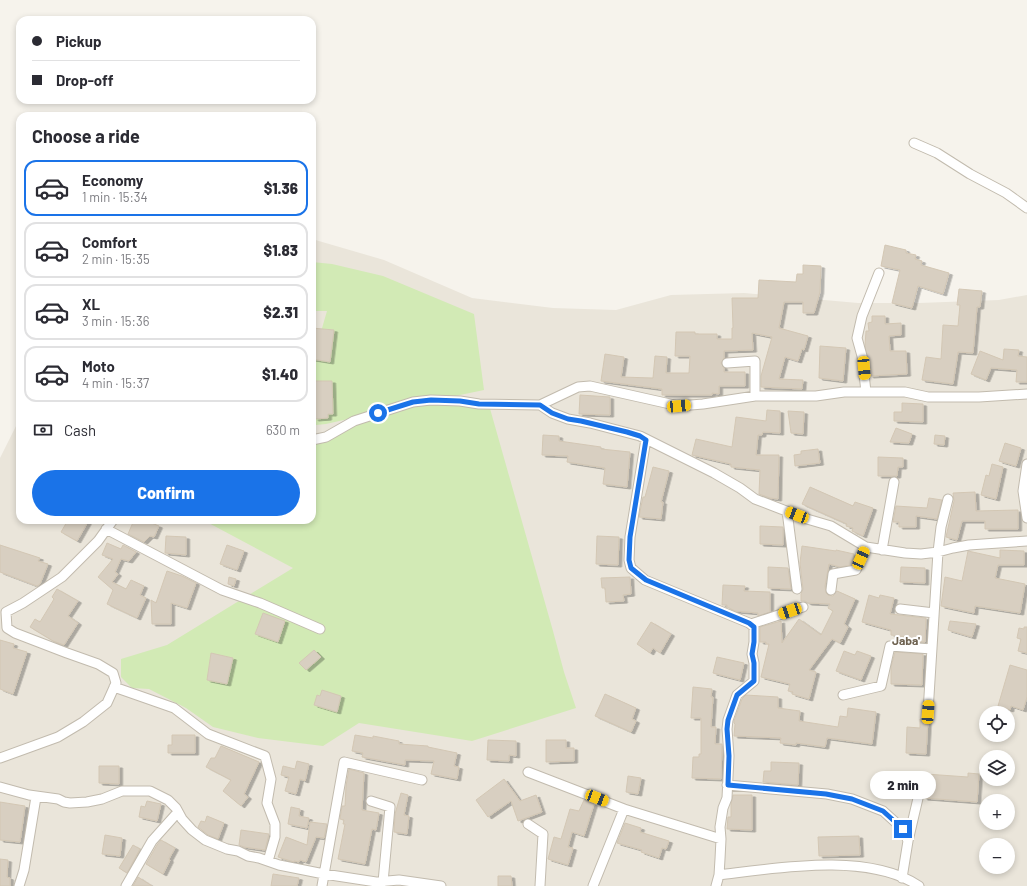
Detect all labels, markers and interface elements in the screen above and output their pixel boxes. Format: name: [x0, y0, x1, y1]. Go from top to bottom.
text: Pickup: [56, 32, 102, 50]
text: Drop-off: [56, 71, 114, 89]
text: Choose a ride: [32, 125, 140, 147]
icon: car: [34, 170, 70, 206]
text: Economy: [82, 171, 143, 189]
text: $1.36: [264, 179, 298, 197]
text: 1 min · 15:34: [82, 189, 148, 205]
icon: car: [34, 232, 70, 268]
text: Comfort: [82, 233, 137, 251]
text: $1.83: [264, 241, 298, 259]
text: 2 min · 15:35: [82, 251, 150, 267]
icon: car: [34, 294, 70, 330]
text: XL: [82, 295, 100, 313]
text: $2.31: [263, 303, 298, 321]
text: 3 min · 15:36: [82, 313, 149, 329]
icon: car: [34, 356, 70, 392]
car: [857, 356, 871, 380]
text: Moto: [82, 357, 115, 375]
text: $1.40: [262, 365, 298, 383]
text: 4 min · 15:37: [82, 375, 149, 391]
car: [667, 399, 691, 413]
route start: [369, 404, 387, 422]
icon: cash: [32, 419, 54, 441]
text: Cash: [64, 421, 96, 439]
text: 630 m: [266, 422, 300, 438]
button: Confirm: [32, 470, 300, 516]
car: [784, 505, 810, 525]
car: [851, 545, 871, 571]
car: [777, 601, 803, 621]
district label: Jaba': [892, 633, 920, 647]
car: [921, 700, 935, 724]
map controls: [979, 706, 1015, 874]
button: locate: [979, 706, 1015, 742]
button: layers: [979, 750, 1015, 786]
callout: 2 min: [870, 771, 936, 799]
text: 2 min: [887, 777, 919, 793]
car: [584, 788, 610, 808]
button: +: [979, 794, 1015, 830]
route end: [894, 820, 912, 838]
button: −: [979, 838, 1015, 874]

